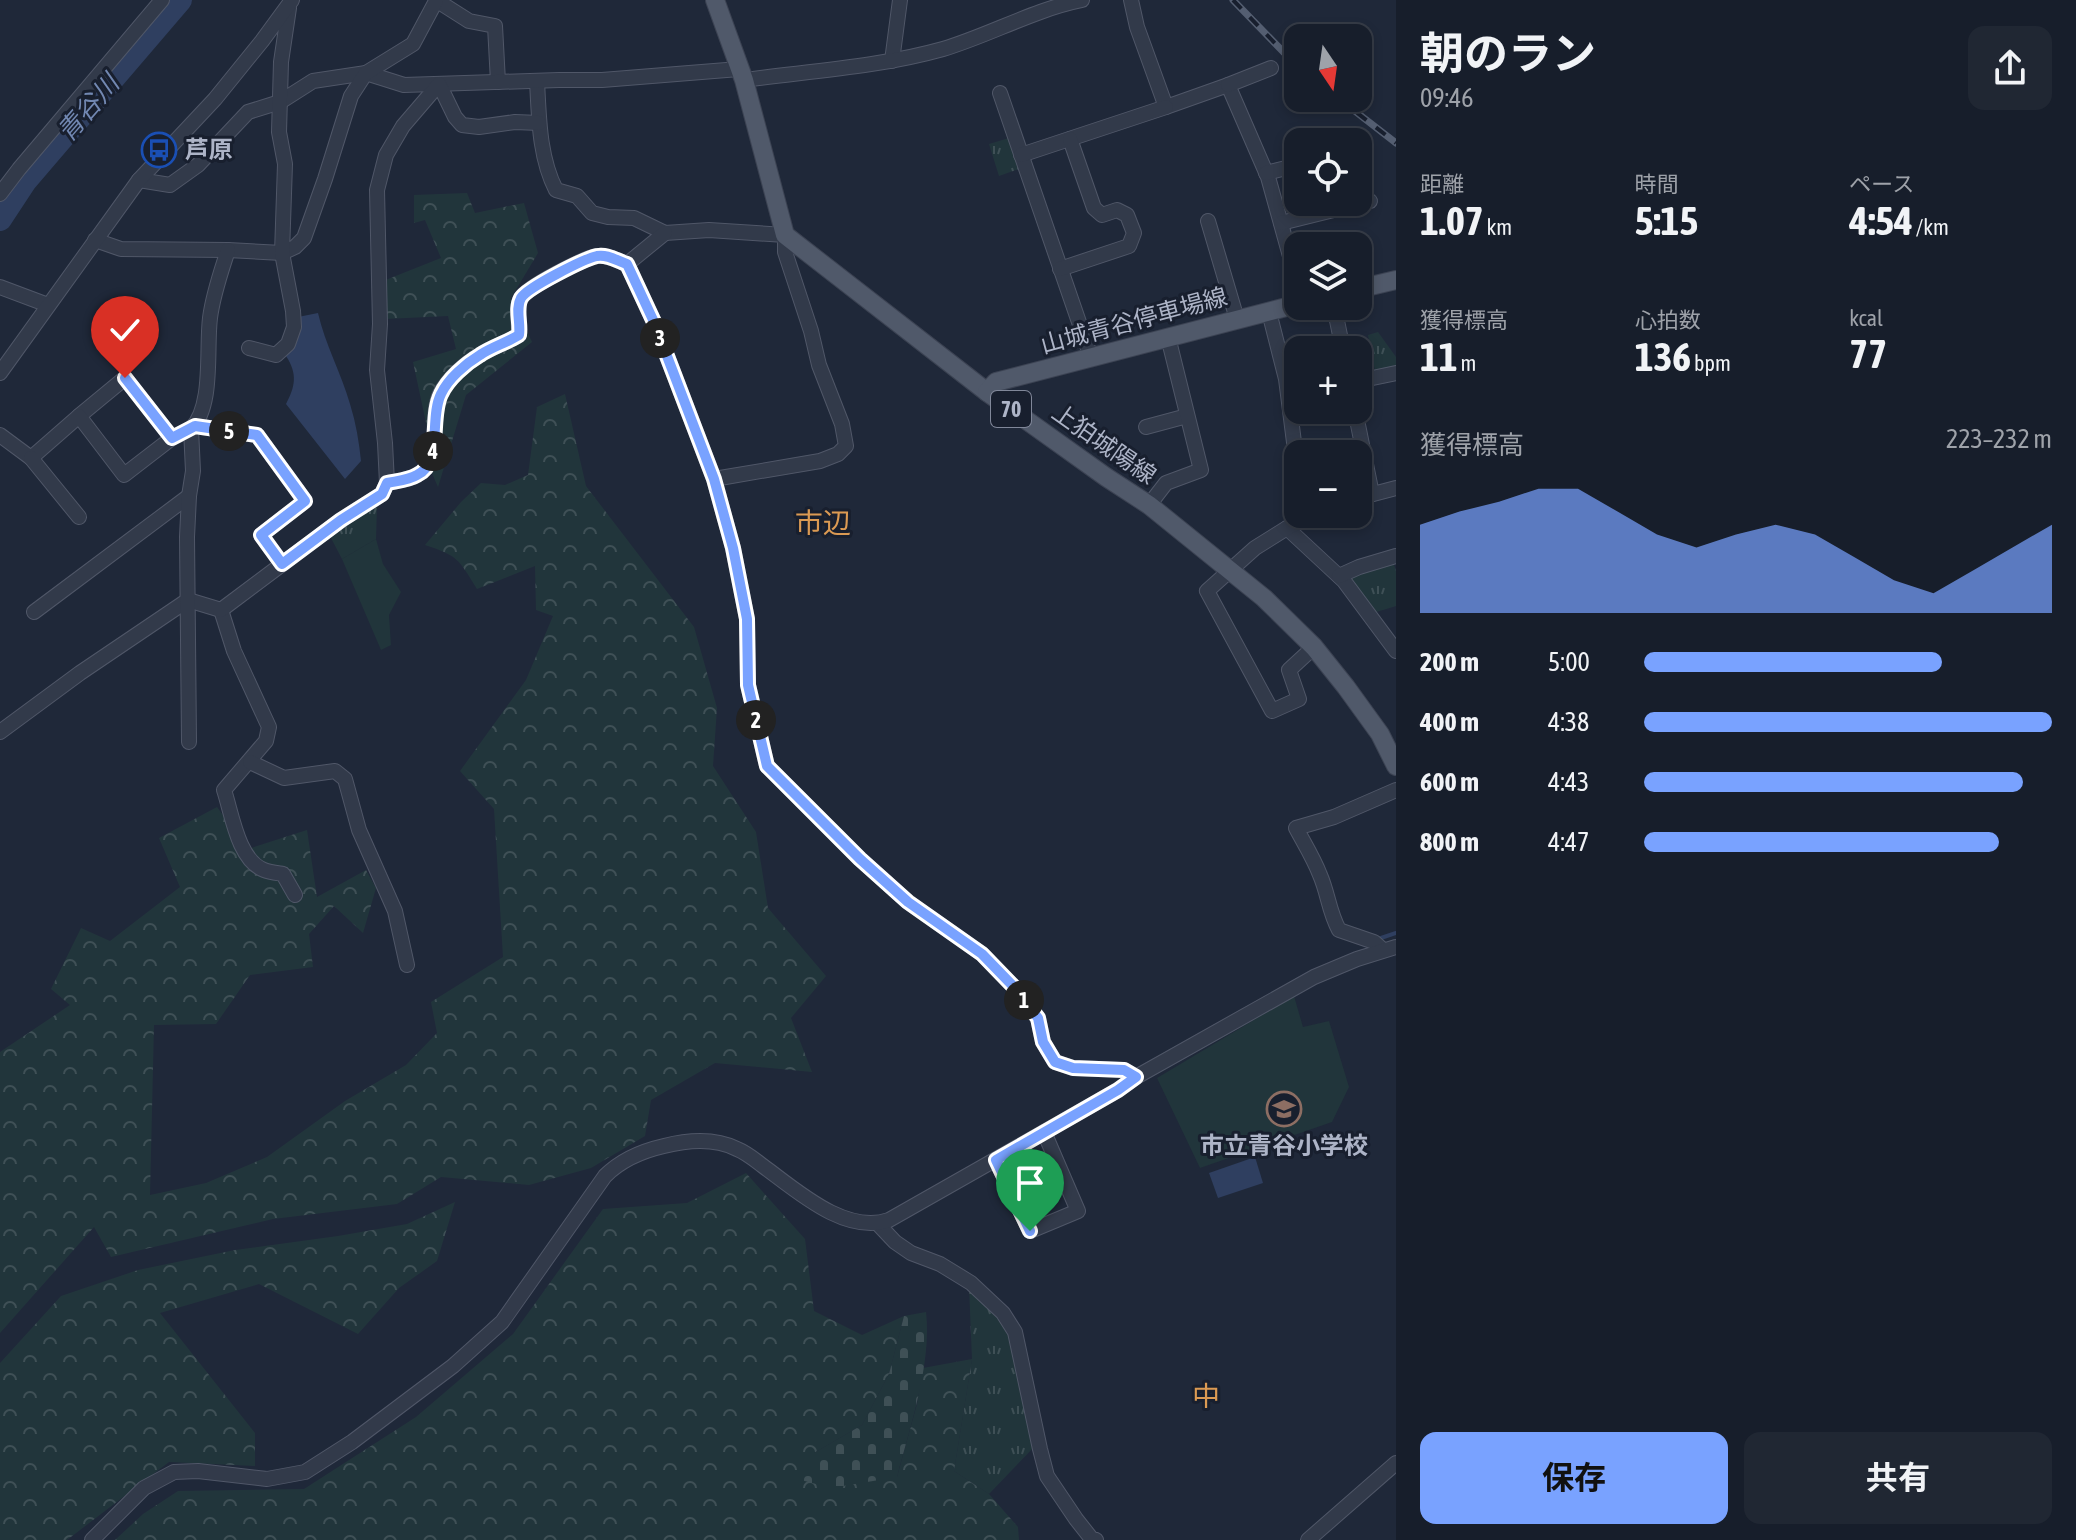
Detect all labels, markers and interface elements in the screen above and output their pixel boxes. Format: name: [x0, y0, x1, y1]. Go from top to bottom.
north arrow: [1284, 24, 1372, 112]
map controls: [1284, 24, 1372, 528]
button: share: [1968, 26, 2052, 110]
text: 朝のラン: [1420, 28, 1596, 78]
water label: 青谷川: [51, 66, 127, 147]
text: 09:46: [1420, 83, 1474, 113]
button: locate: [1284, 128, 1372, 216]
bus stop icon: 芦原: [140, 131, 178, 169]
place label: 芦原: [185, 136, 233, 163]
text: 距離: [1420, 171, 1464, 197]
text: 時間: [1635, 171, 1679, 197]
text: ペース: [1849, 171, 1914, 197]
text: 1.07: [1420, 198, 1484, 243]
text: 5:15: [1635, 198, 1698, 243]
text: 4:54: [1849, 198, 1913, 243]
text: km: [1484, 214, 1512, 240]
text: /km: [1913, 214, 1949, 240]
button: layers: [1284, 232, 1372, 320]
street label: 山城青谷停車場線: [1038, 283, 1230, 358]
pin: [91, 296, 159, 378]
text: kcal: [1849, 305, 1883, 331]
text: 獲得標高: [1420, 307, 1508, 333]
text: 心拍数: [1635, 307, 1701, 333]
icon: check: [103, 308, 147, 352]
pin: 3: [640, 318, 680, 358]
text: 3: [655, 325, 665, 351]
text: 77: [1849, 331, 1887, 376]
text: 11: [1420, 334, 1458, 379]
text: 136: [1635, 334, 1691, 379]
button: +: [1284, 336, 1372, 424]
text: m: [1458, 350, 1476, 376]
text: bpm: [1691, 350, 1731, 376]
road number: 70: [991, 391, 1031, 427]
street label: 上狛城陽線: [1047, 398, 1161, 489]
pin: 5: [209, 411, 249, 451]
text: 5: [224, 418, 234, 444]
text: 223–232 m: [1946, 424, 2052, 454]
text: 獲得標高: [1420, 430, 1524, 460]
pin: 4: [413, 431, 453, 471]
text: 4: [428, 438, 438, 464]
button: −: [1284, 440, 1372, 528]
district label: 市辺: [795, 507, 851, 539]
text: 200 m: [1420, 647, 1479, 677]
text: 5:00: [1548, 647, 1590, 677]
pin: 2: [736, 700, 776, 740]
text: 2: [751, 707, 761, 733]
text: 400 m: [1420, 707, 1479, 737]
text: 4:38: [1548, 707, 1589, 737]
text: 600 m: [1420, 767, 1479, 797]
text: 4:43: [1548, 767, 1589, 797]
text: 800 m: [1420, 827, 1479, 857]
text: 4:47: [1548, 827, 1589, 857]
pin: 1: [1004, 980, 1044, 1020]
text: 1: [1019, 987, 1029, 1013]
school or university icon: 市立青谷小学校: [1265, 1090, 1303, 1128]
place label: 市立青谷小学校: [1200, 1132, 1368, 1159]
pin: [996, 1149, 1064, 1231]
icon: arrive: [1008, 1161, 1052, 1205]
district label: 中: [1192, 1380, 1220, 1412]
button: 保存: [1420, 1432, 1728, 1524]
button: 共有: [1744, 1432, 2052, 1524]

